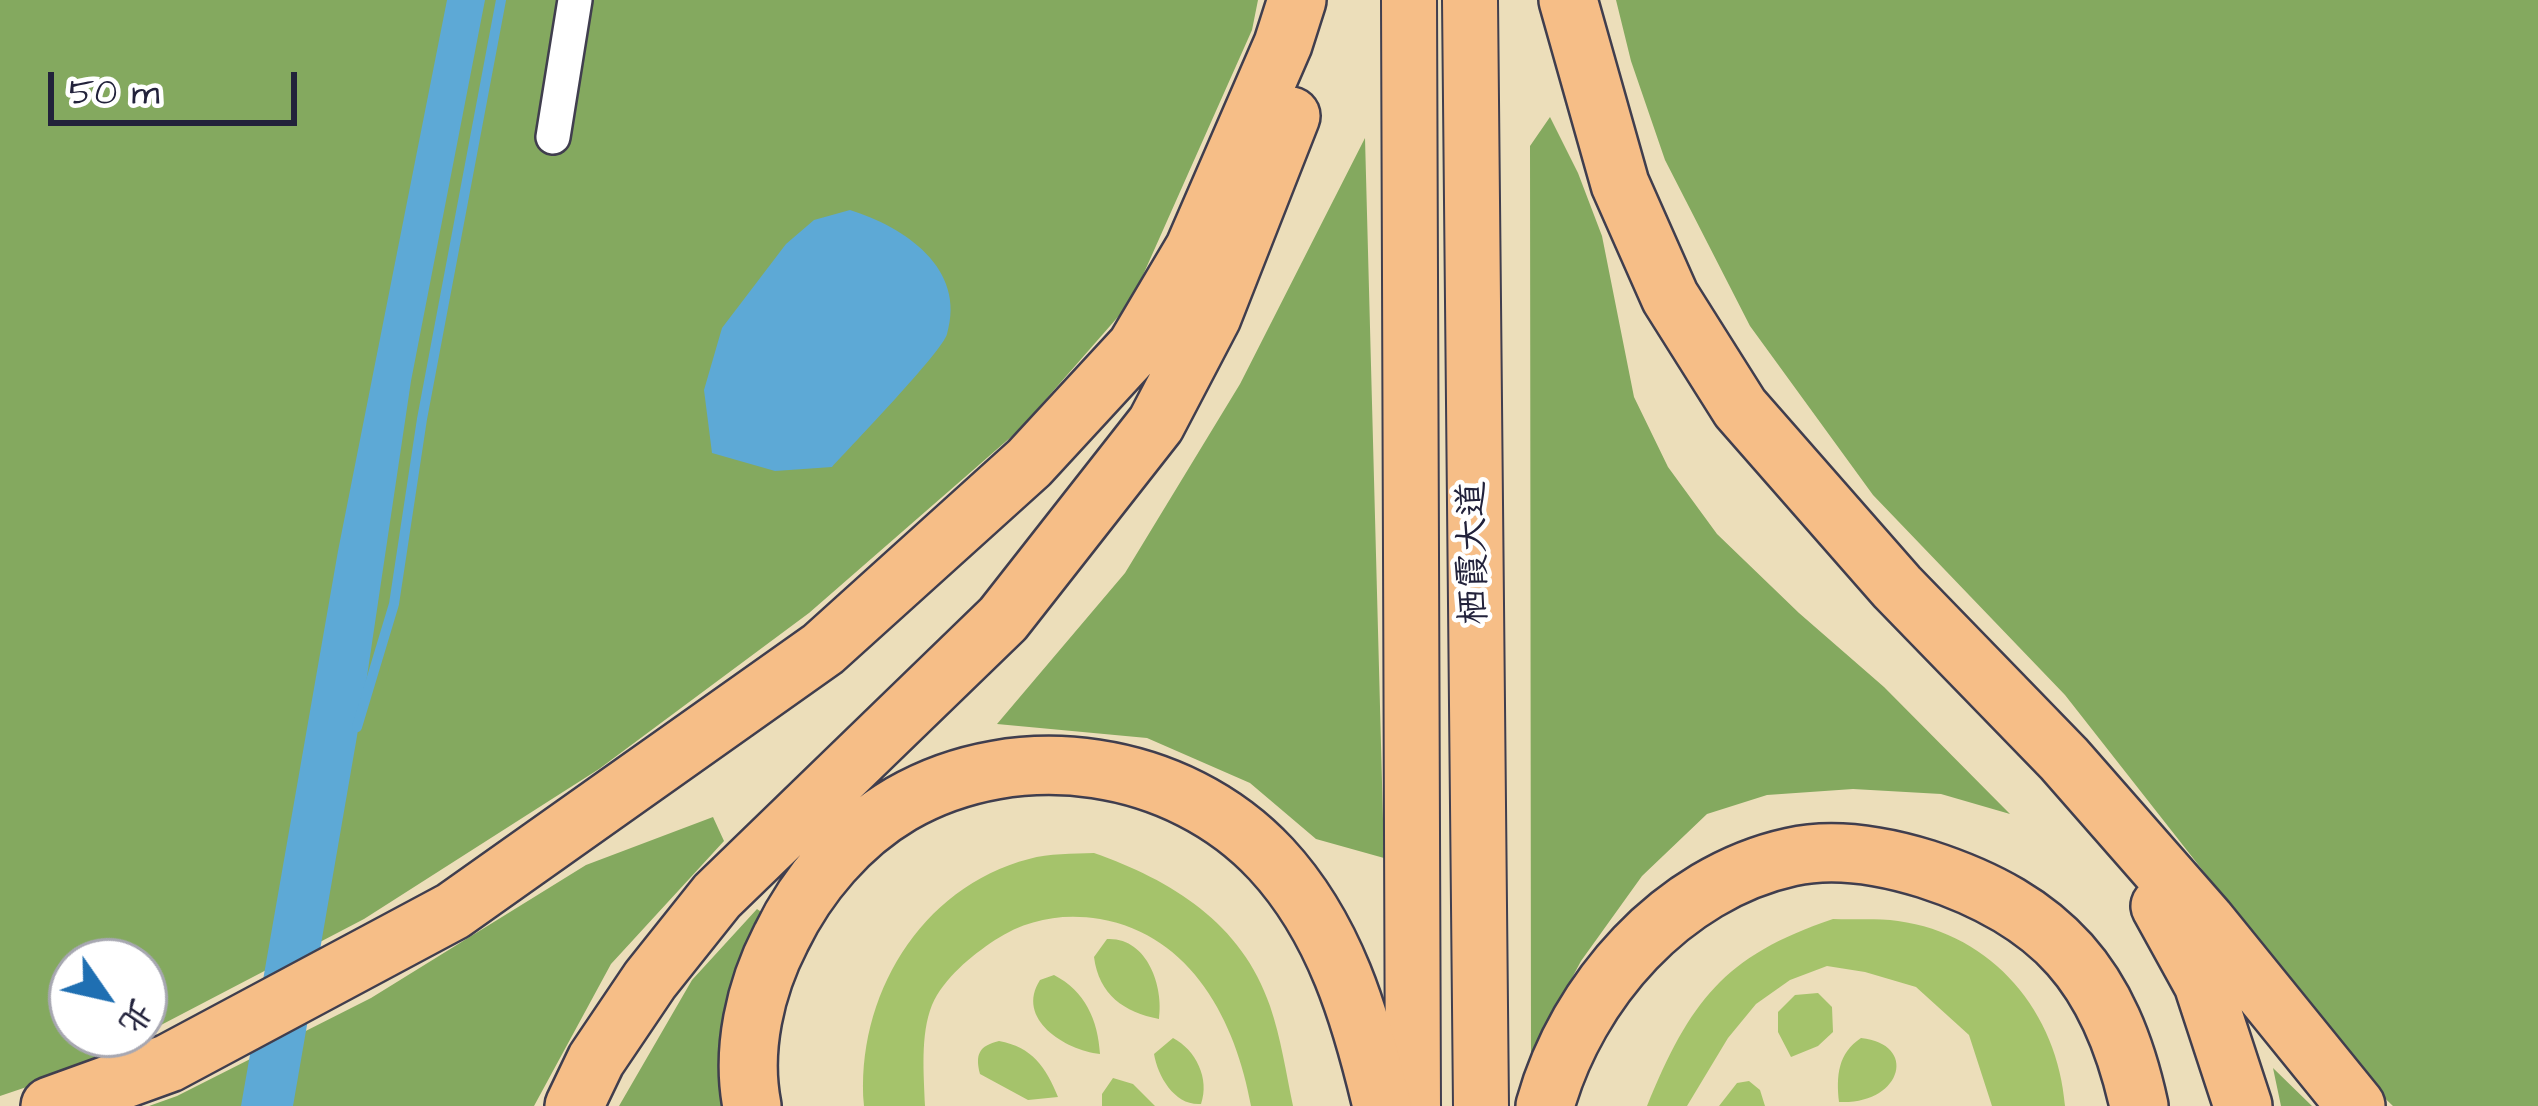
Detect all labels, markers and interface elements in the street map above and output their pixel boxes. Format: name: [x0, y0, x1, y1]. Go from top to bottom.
scale bar: [54, 48, 303, 122]
text: 50 m: [69, 67, 160, 118]
street label: 栖霞大道: [1453, 481, 1499, 625]
north arrow: [48, 938, 168, 1058]
text: 北: [107, 990, 164, 1043]

